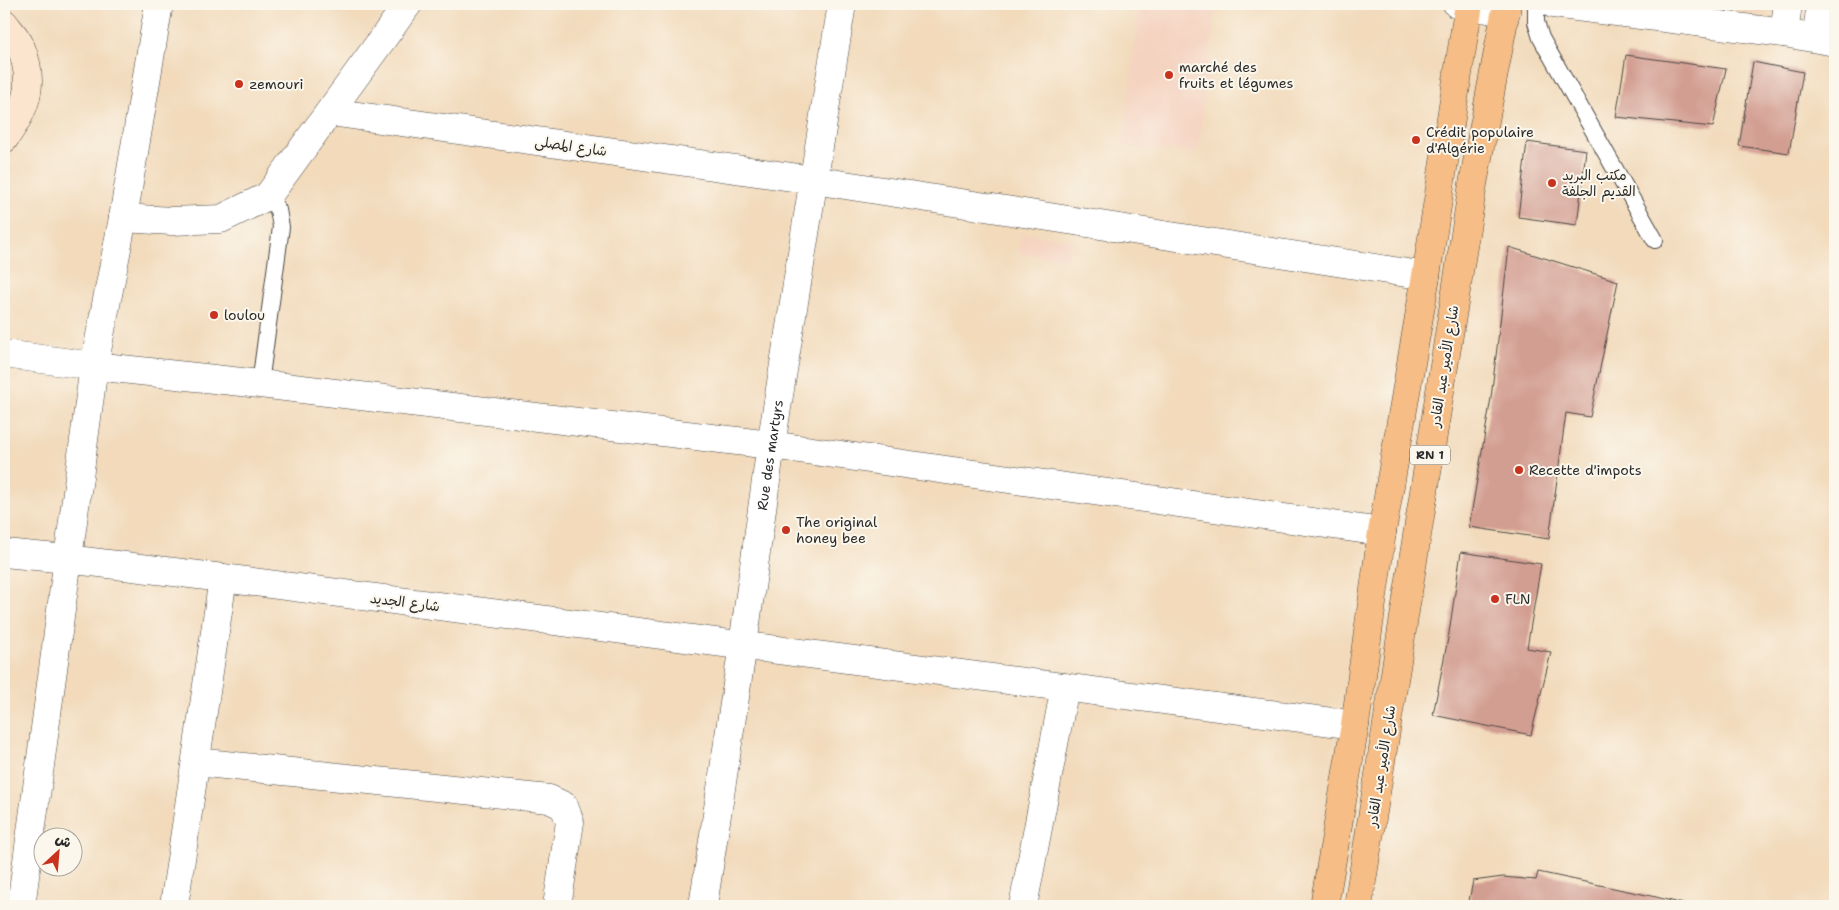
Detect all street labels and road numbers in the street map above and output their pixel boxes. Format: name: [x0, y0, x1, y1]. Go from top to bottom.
street label: شارع المصلى: [534, 132, 608, 161]
street label: شارع الأمير عبد القادر: [1425, 304, 1463, 429]
street label: Rue des martyrs: [753, 398, 787, 511]
road number: RN 1: [1410, 446, 1450, 464]
street label: شارع الجديد: [369, 589, 441, 616]
street label: شارع الأمير عبد القادر: [1362, 704, 1400, 829]

